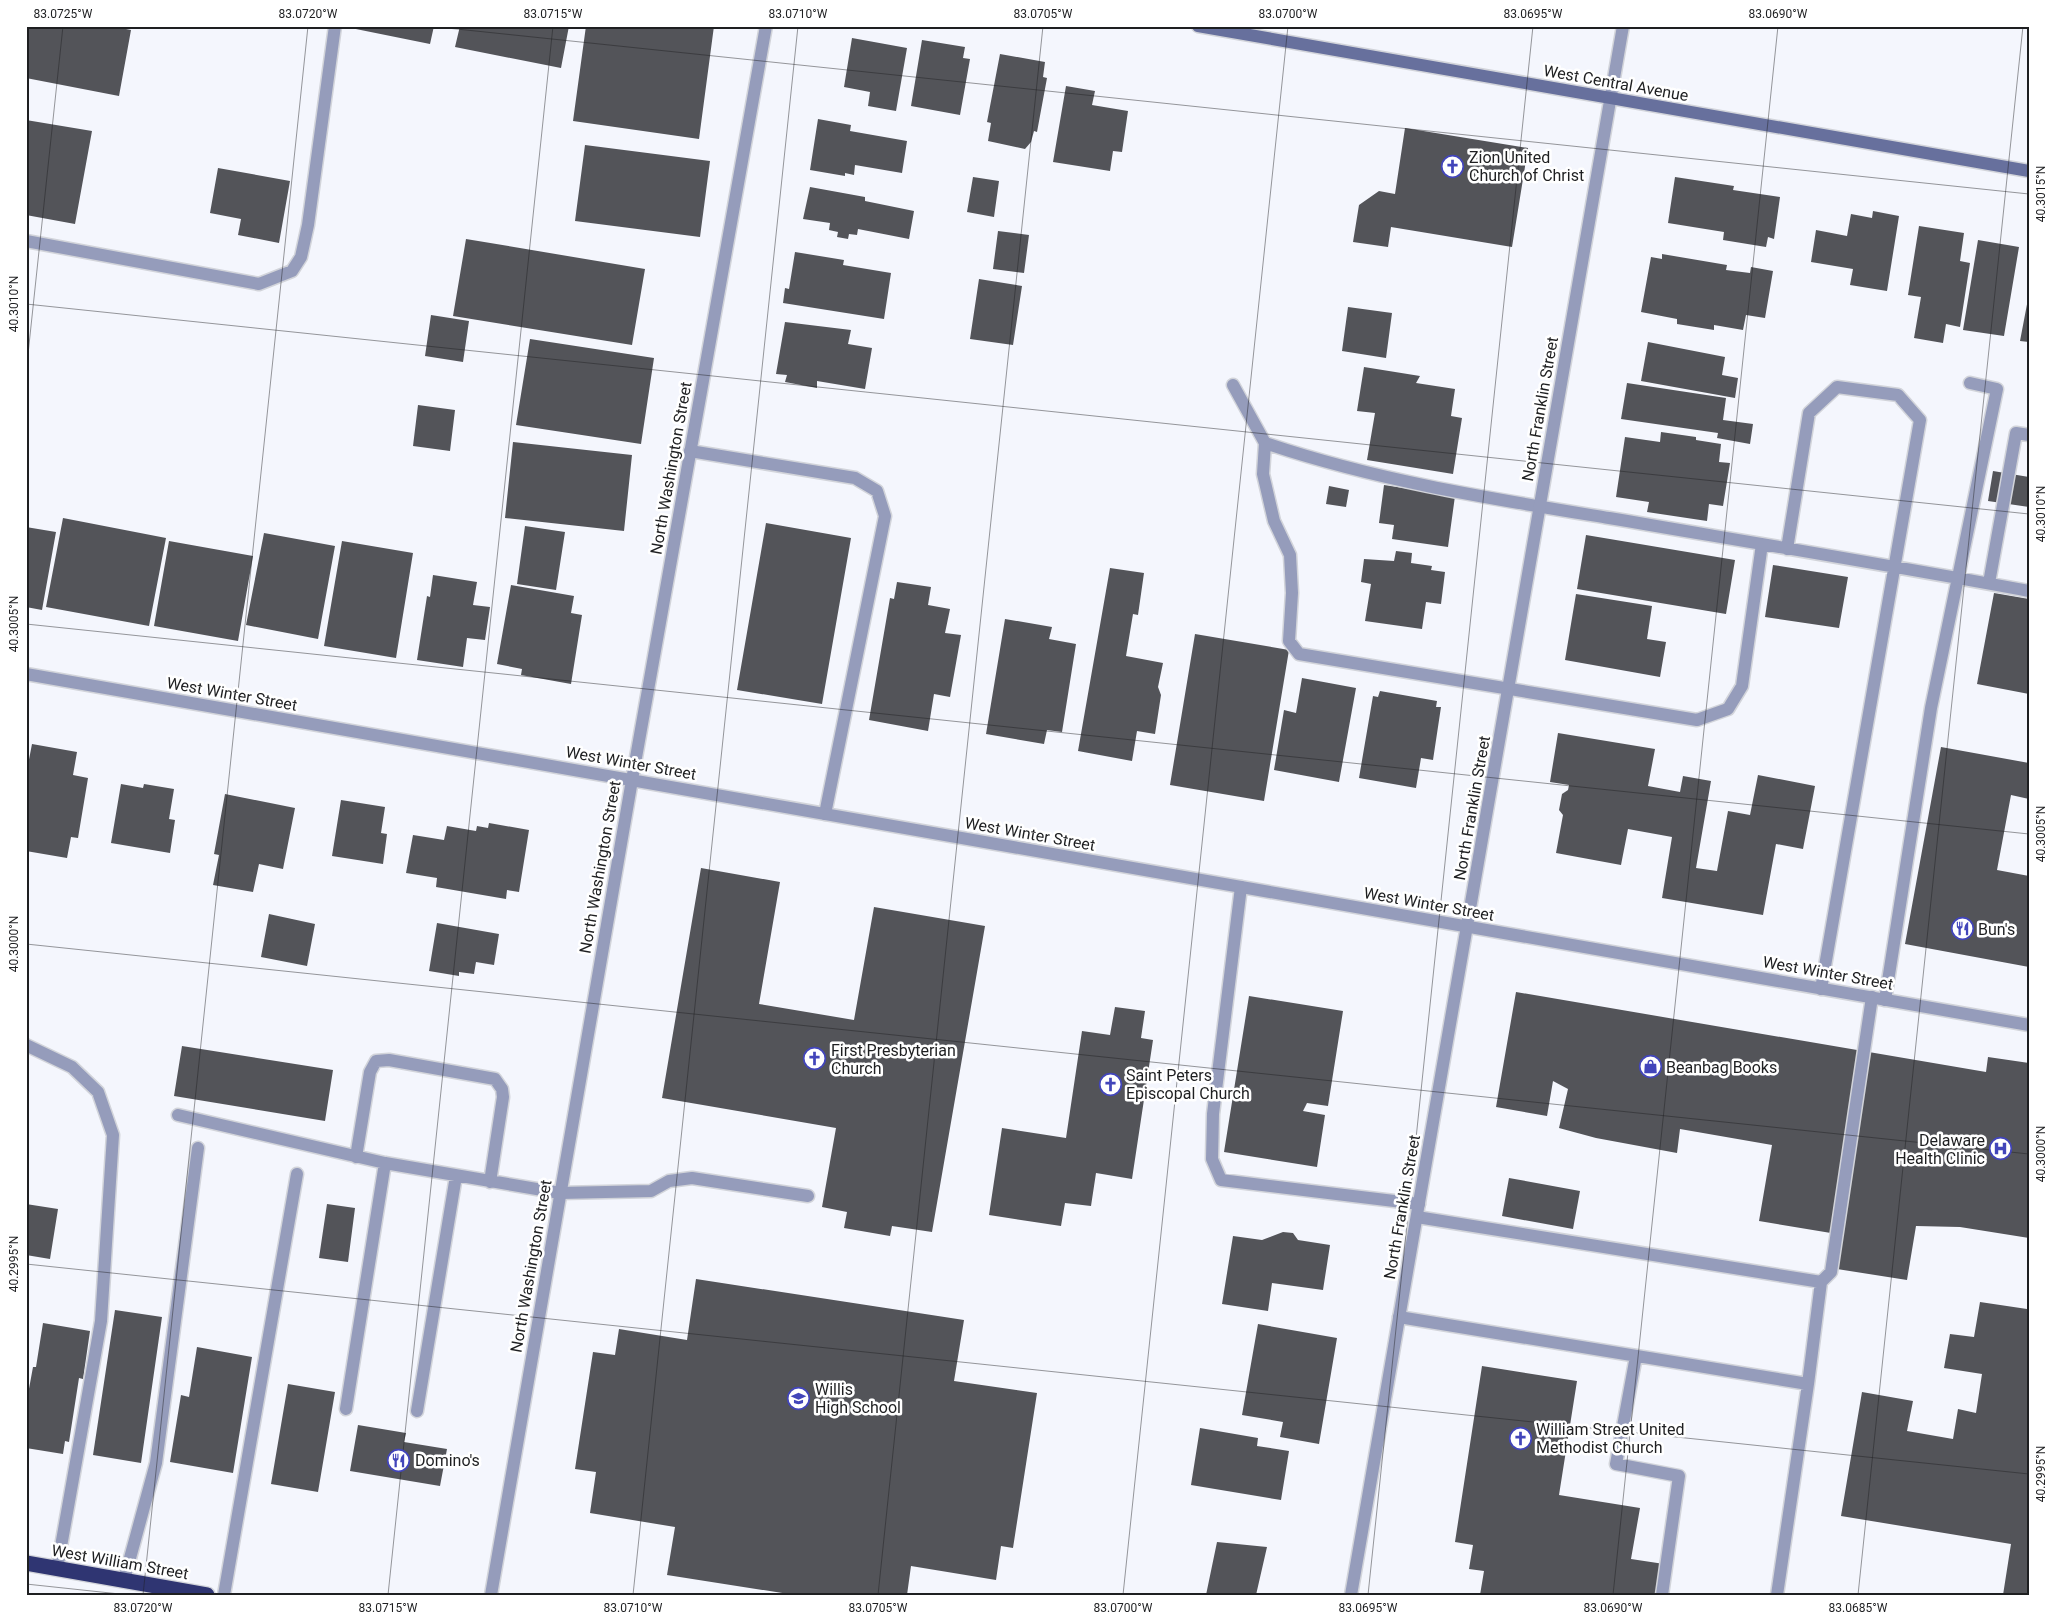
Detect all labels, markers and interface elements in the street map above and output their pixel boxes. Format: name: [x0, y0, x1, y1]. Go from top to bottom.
text: 83.0725°W: [34, 7, 93, 21]
text: 83.0720°W: [279, 7, 338, 21]
text: 83.0715°W: [524, 7, 583, 21]
text: 83.0710°W: [769, 7, 828, 21]
text: 83.0705°W: [1014, 7, 1073, 21]
text: 83.0700°W: [1259, 7, 1318, 21]
text: 83.0695°W: [1504, 7, 1563, 21]
text: 83.0690°W: [1749, 7, 1808, 21]
street label: West Central Avenue: [1542, 61, 1690, 105]
place label: Zion United Church of Christ: [1469, 148, 1584, 185]
church icon: Zion United Church of Christ: [1441, 154, 1465, 178]
text: 40.3015°N: [2034, 166, 2048, 222]
text: 40.3010°N: [7, 276, 21, 332]
street label: North Franklin Street: [1518, 335, 1562, 483]
street label: North Washington Street: [646, 380, 696, 556]
text: 40.3010°N: [2034, 486, 2048, 542]
text: 40.3005°N: [7, 596, 21, 652]
street label: West Winter Street: [165, 673, 299, 715]
street label: North Franklin Street: [1450, 734, 1494, 882]
street label: West Winter Street: [564, 742, 698, 784]
street label: North Washington Street: [575, 779, 625, 955]
text: 40.3005°N: [2034, 806, 2048, 862]
street label: West Winter Street: [963, 813, 1097, 855]
street label: West Winter Street: [1362, 883, 1496, 925]
text: 40.3000°N: [7, 916, 21, 972]
restaurant icon: Bun's: [1950, 917, 1974, 941]
place label: Bun's: [1978, 920, 2015, 939]
street label: West Winter Street: [1761, 952, 1895, 994]
place label: First Presbyterian Church: [831, 1041, 956, 1078]
church icon: First Presbyterian Church: [803, 1047, 827, 1071]
shop icon: Beanbag Books: [1638, 1055, 1662, 1079]
place label: Beanbag Books: [1666, 1058, 1777, 1077]
place label: Saint Peters Episcopal Church: [1126, 1066, 1250, 1103]
church icon: Saint Peters Episcopal Church: [1098, 1072, 1122, 1096]
text: 40.3000°N: [2034, 1126, 2048, 1182]
place label: Delaware Health Clinic: [1895, 1131, 1985, 1168]
street label: North Franklin Street: [1380, 1133, 1424, 1281]
hospital icon: Delaware Health Clinic: [1989, 1137, 2013, 1161]
street label: North Washington Street: [506, 1178, 556, 1354]
text: 40.2995°N: [7, 1236, 21, 1292]
place label: Willis High School: [815, 1380, 901, 1417]
school or university icon: Willis High School: [787, 1386, 811, 1410]
place label: William Street United Methodist Church: [1536, 1420, 1684, 1457]
church icon: William Street United Methodist Church: [1508, 1426, 1532, 1450]
text: 40.2995°N: [2034, 1446, 2048, 1502]
restaurant icon: Domino's: [387, 1448, 411, 1472]
place label: Domino's: [415, 1451, 480, 1470]
street label: West William Street: [50, 1541, 190, 1583]
text: 83.0720°W: [114, 1601, 173, 1615]
text: 83.0715°W: [359, 1601, 418, 1615]
text: 83.0710°W: [604, 1601, 663, 1615]
text: 83.0705°W: [849, 1601, 908, 1615]
text: 83.0700°W: [1094, 1601, 1153, 1615]
text: 83.0695°W: [1339, 1601, 1398, 1615]
text: 83.0690°W: [1584, 1601, 1643, 1615]
text: 83.0685°W: [1829, 1601, 1888, 1615]

